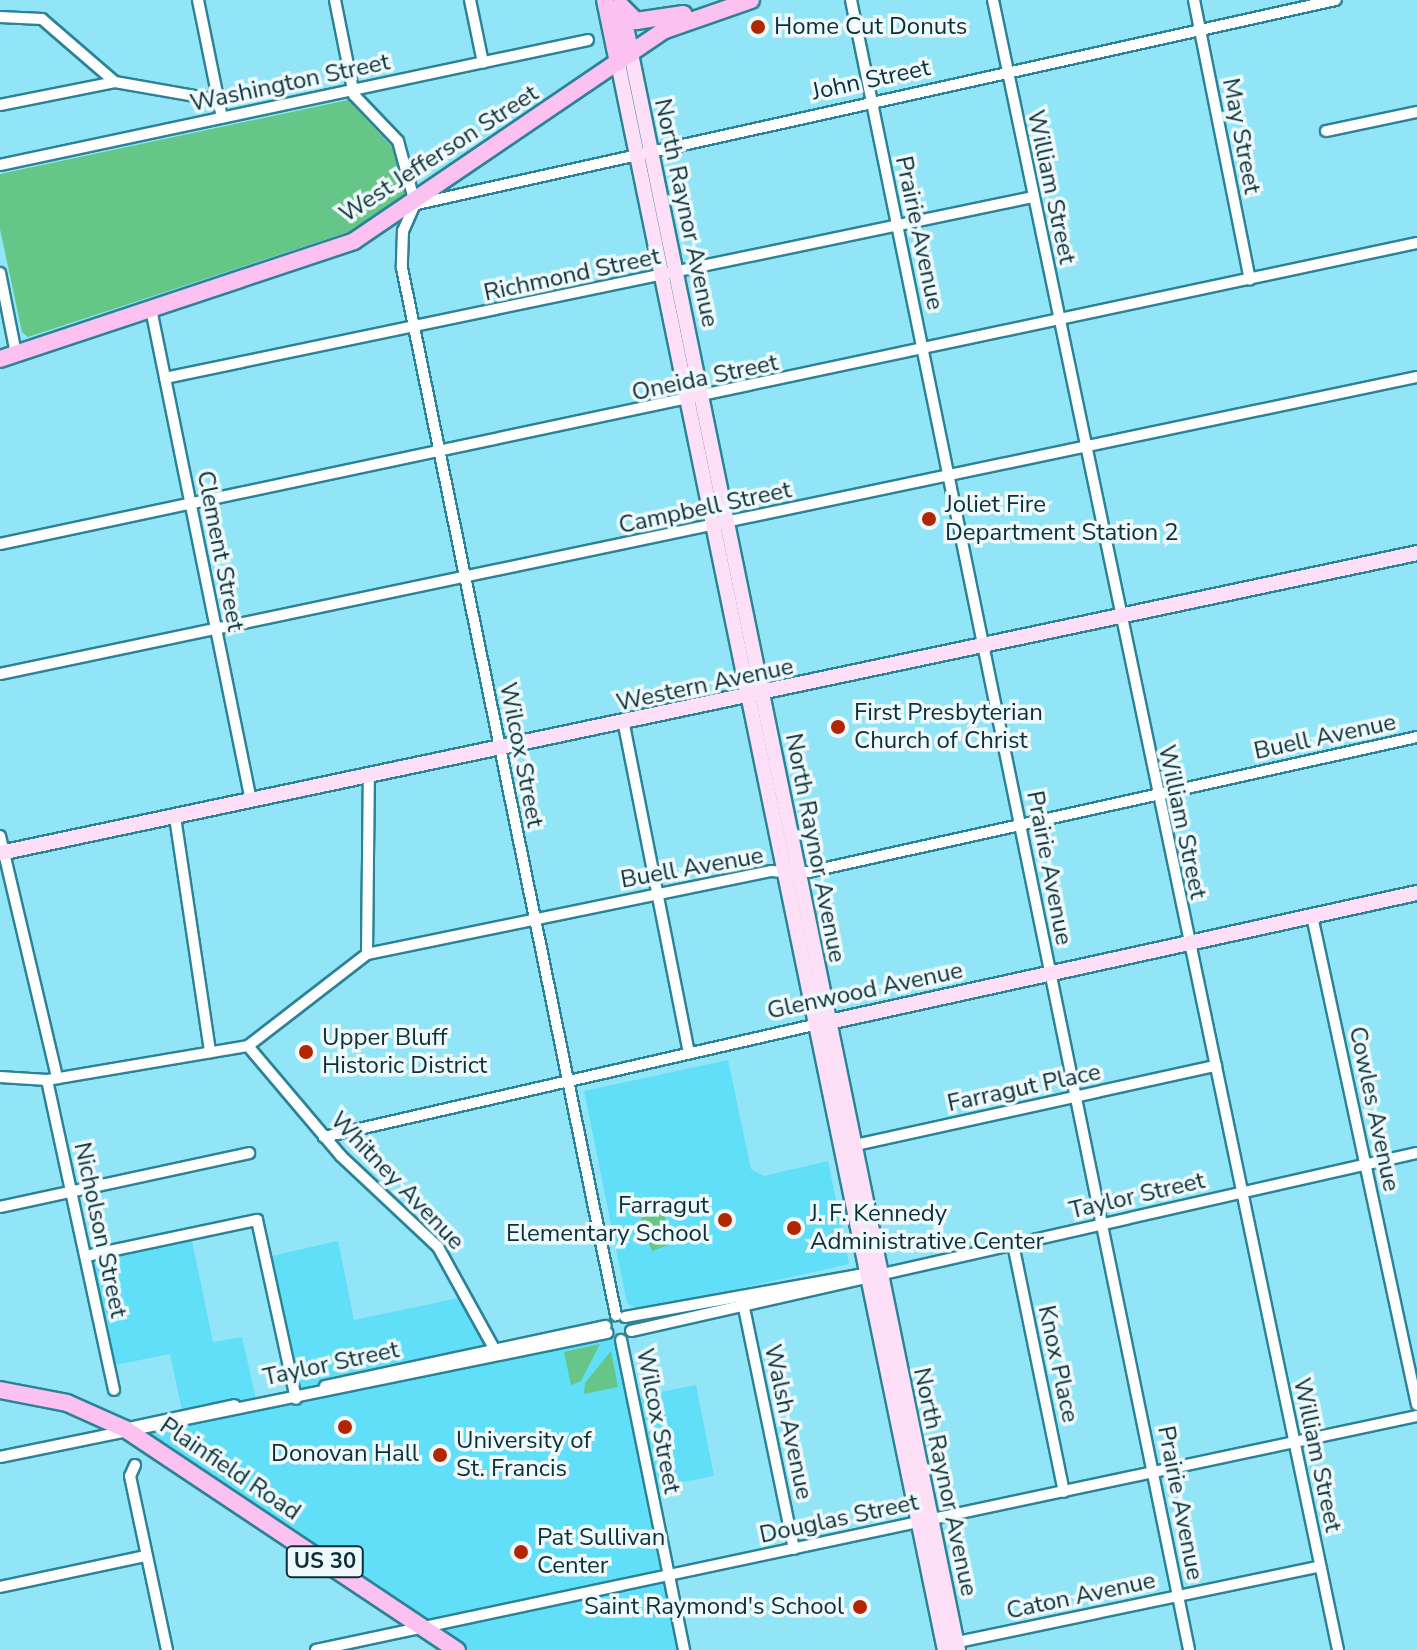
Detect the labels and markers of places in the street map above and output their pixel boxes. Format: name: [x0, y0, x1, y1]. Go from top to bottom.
place label: Home Cut Donuts: [774, 13, 967, 41]
marker: Home Cut Donuts: [749, 18, 767, 36]
place label: Joliet Fire Department Station 2: [945, 491, 1179, 547]
marker: Joliet Fire Department Station 2: [920, 510, 938, 528]
place label: First Presbyterian Church of Christ: [854, 699, 1043, 755]
marker: First Presbyterian Church of Christ: [829, 718, 847, 736]
place label: Upper Bluff Historic District: [322, 1024, 487, 1080]
marker: Upper Bluff Historic District: [297, 1043, 315, 1061]
place label: Farragut Elementary School: [506, 1192, 709, 1248]
place label: J. F. Kennedy Administrative Center: [810, 1200, 1044, 1256]
marker: Farragut Elementary School: [716, 1211, 734, 1229]
marker: J. F. Kennedy Administrative Center: [785, 1219, 803, 1237]
marker: Donovan Hall: [336, 1418, 354, 1436]
place label: University of St. Francis: [456, 1427, 591, 1483]
place label: Donovan Hall: [271, 1440, 419, 1468]
marker: University of St. Francis: [431, 1446, 449, 1464]
place label: Pat Sullivan Center: [537, 1524, 665, 1580]
marker: Pat Sullivan Center: [512, 1543, 530, 1561]
place label: Saint Raymond's School: [584, 1593, 844, 1621]
marker: Saint Raymond's School: [851, 1598, 869, 1616]

